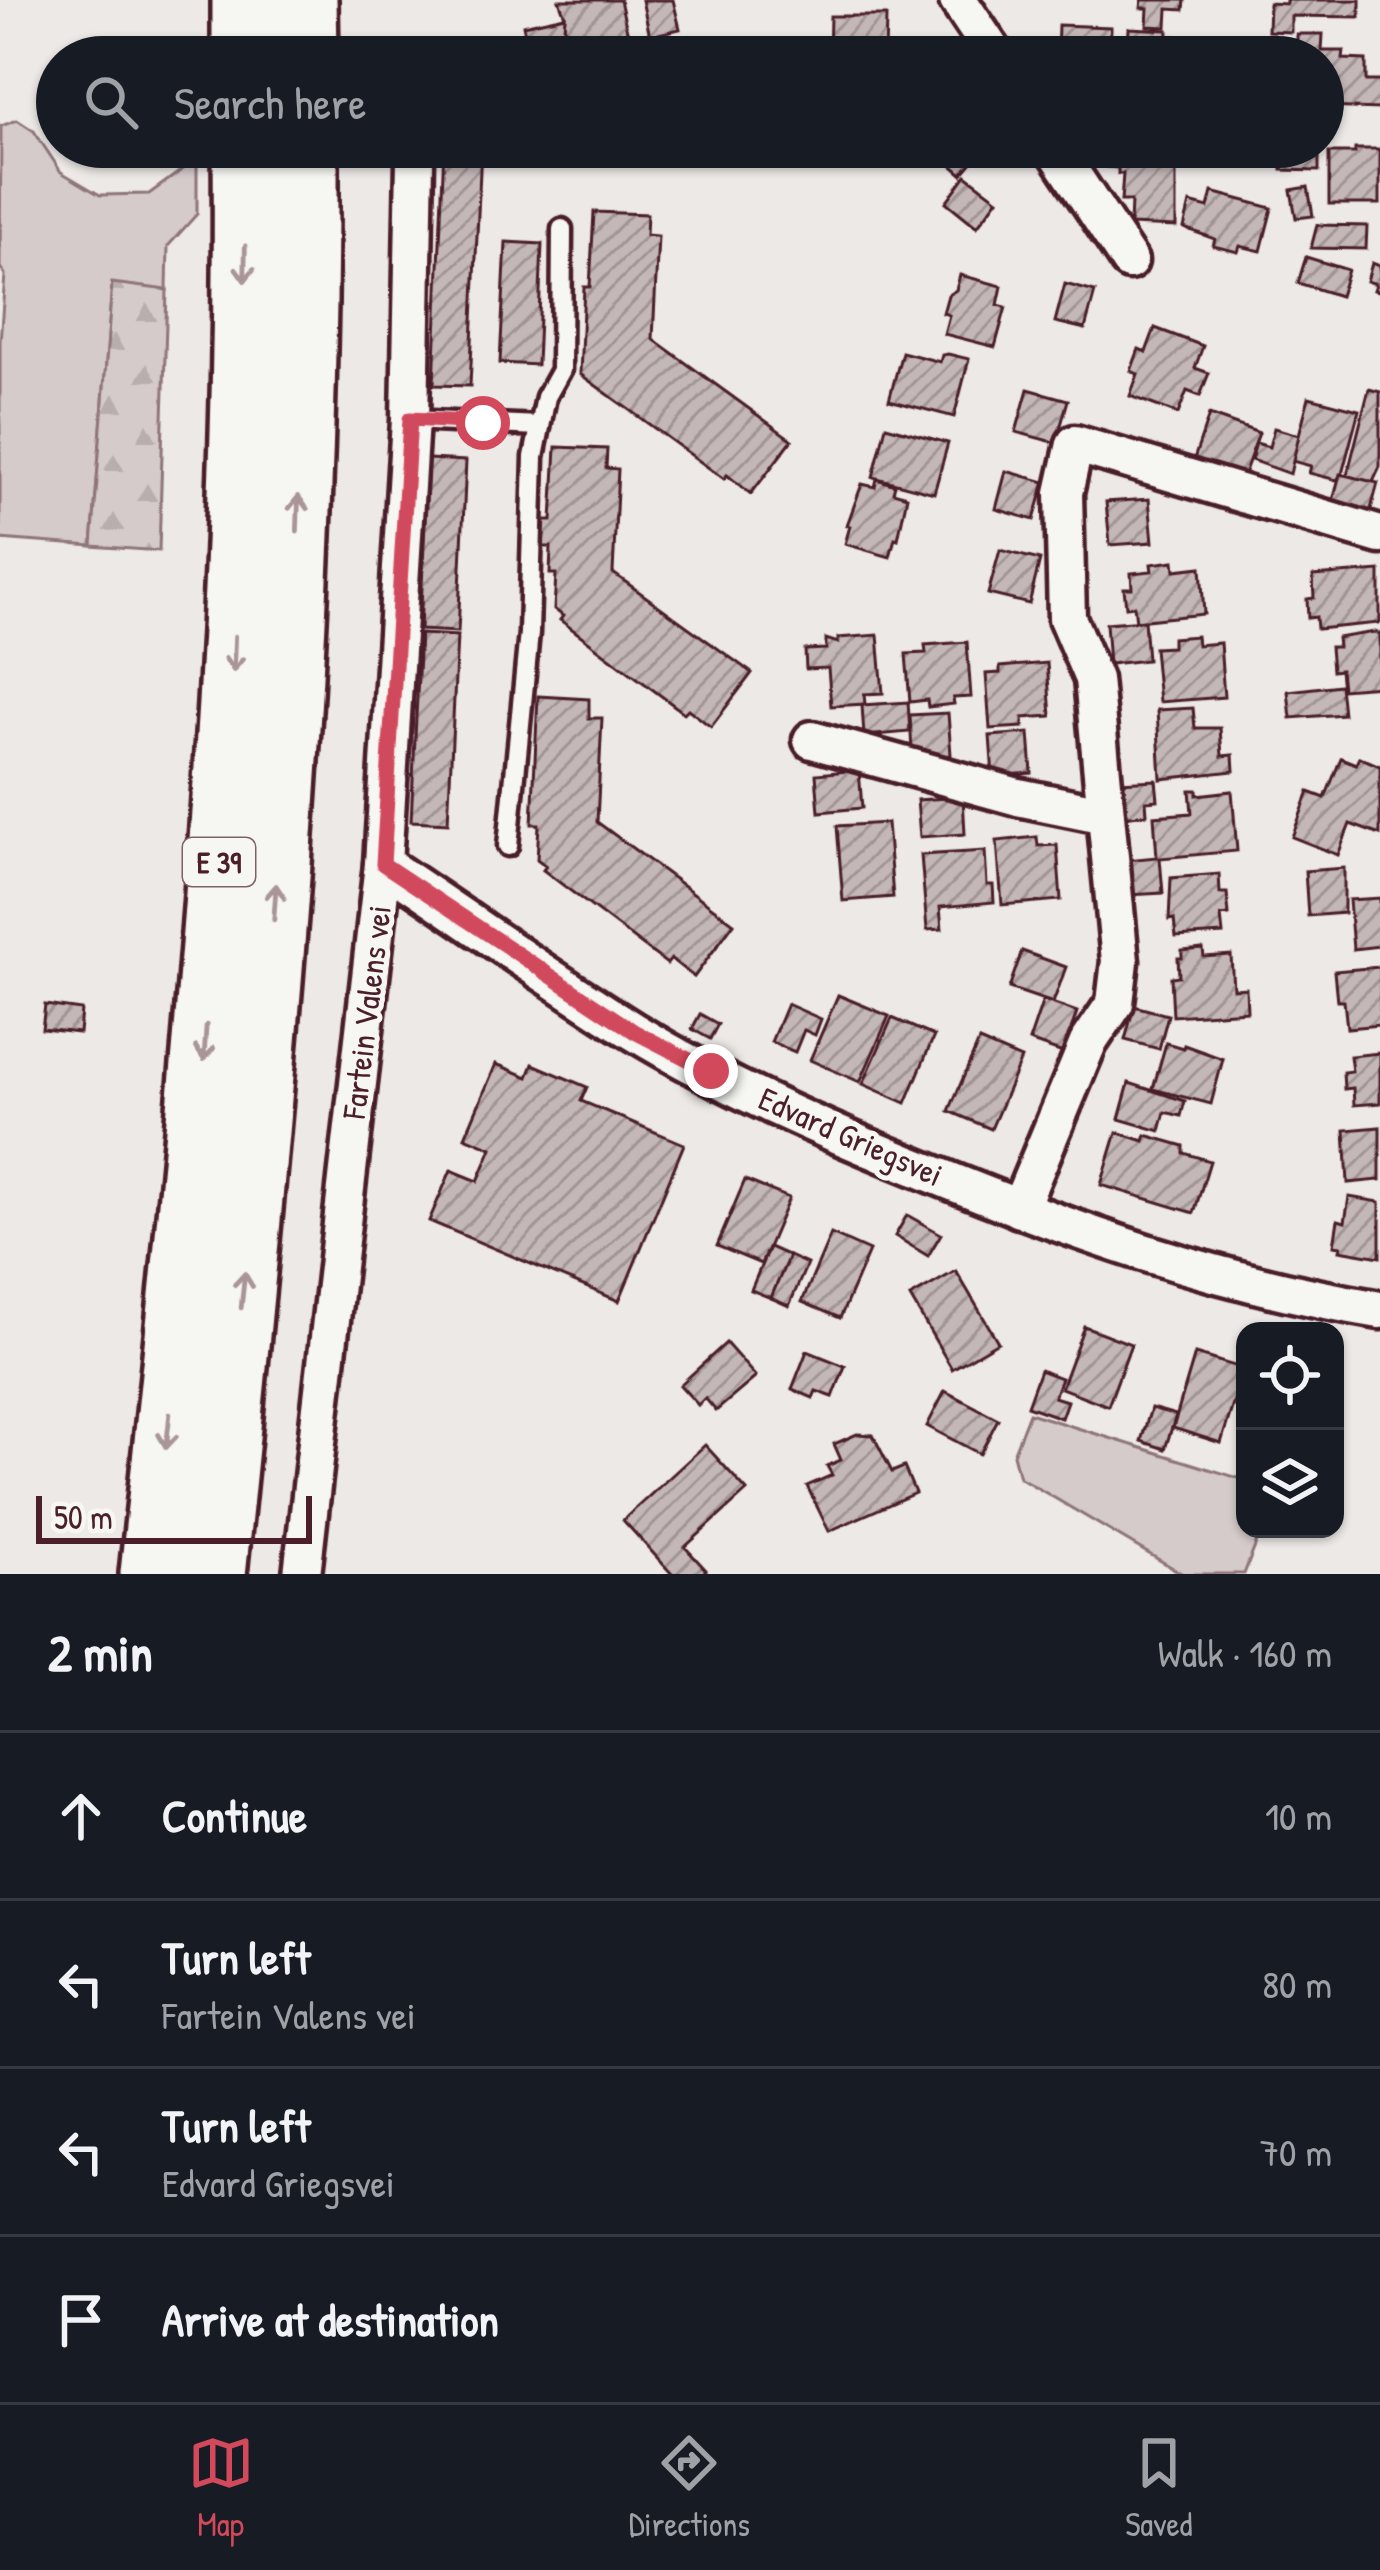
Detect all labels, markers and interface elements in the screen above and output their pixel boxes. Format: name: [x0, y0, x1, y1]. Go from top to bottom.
search box: [36, 36, 1344, 168]
icon: search: [78, 69, 144, 135]
text: Search here: [174, 72, 366, 133]
one-way arrow: [234, 244, 257, 283]
route start: [456, 396, 510, 450]
one-way arrow: [287, 494, 310, 533]
one-way arrow: [222, 634, 245, 673]
road number: E 39: [183, 838, 255, 886]
one-way arrow: [264, 883, 287, 922]
street label: Fartein Valens vei: [331, 903, 401, 1122]
one-way arrow: [193, 1023, 216, 1062]
route end: [684, 1044, 738, 1098]
street label: Edvard Griegsvei: [752, 1076, 950, 1197]
one-way arrow: [233, 1272, 255, 1311]
map controls: [1236, 1322, 1344, 1538]
button: locate: [1236, 1322, 1344, 1430]
one-way arrow: [156, 1411, 179, 1450]
button: layers: [1236, 1430, 1344, 1538]
scale bar: [36, 1490, 312, 1543]
text: 50 m: [54, 1495, 113, 1539]
text: 2 min: [48, 1618, 153, 1687]
text: Walk · 160 m: [1158, 1626, 1332, 1679]
icon: ahead: [48, 1783, 114, 1849]
text: Continue: [162, 1785, 307, 1846]
text: 10 m: [1265, 1789, 1332, 1842]
text: Turn left: [162, 1927, 311, 1988]
icon: left: [48, 1951, 114, 2017]
text: 80 m: [1262, 1957, 1332, 2010]
text: Fartein Valens vei: [162, 1988, 416, 2041]
text: Turn left: [162, 2095, 311, 2156]
icon: left: [48, 2119, 114, 2185]
text: 70 m: [1260, 2125, 1332, 2178]
text: Edvard Griegsvei: [162, 2156, 395, 2209]
icon: arrive: [48, 2287, 114, 2353]
text: Arrive at destination: [162, 2289, 499, 2350]
tab: Map: [188, 2430, 254, 2546]
tab: Directions: [629, 2430, 750, 2546]
tab: Saved: [1125, 2430, 1192, 2546]

